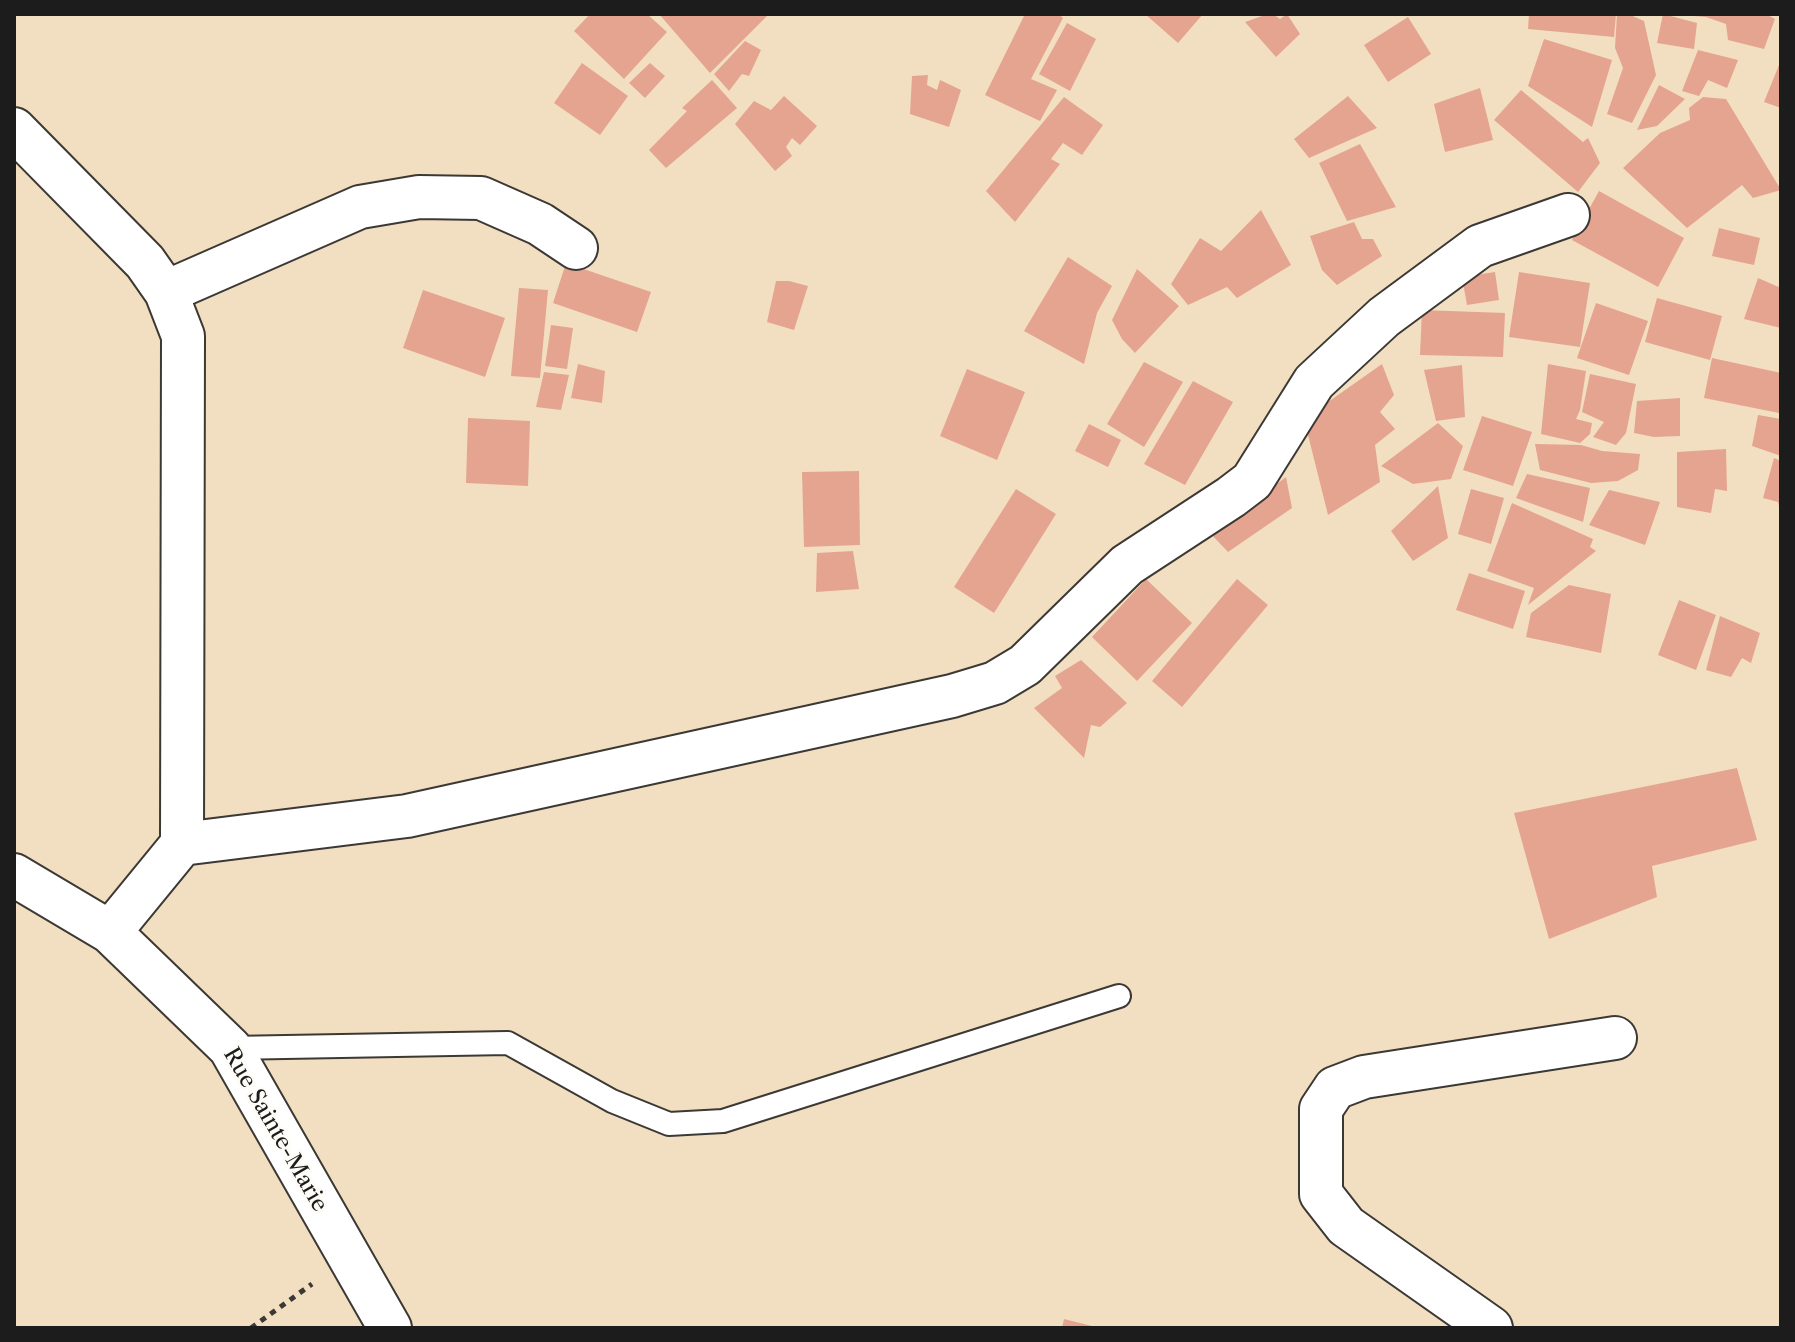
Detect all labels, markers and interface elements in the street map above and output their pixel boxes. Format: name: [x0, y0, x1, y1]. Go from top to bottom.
street label: Rue Sainte-Marie: [217, 1043, 333, 1217]

